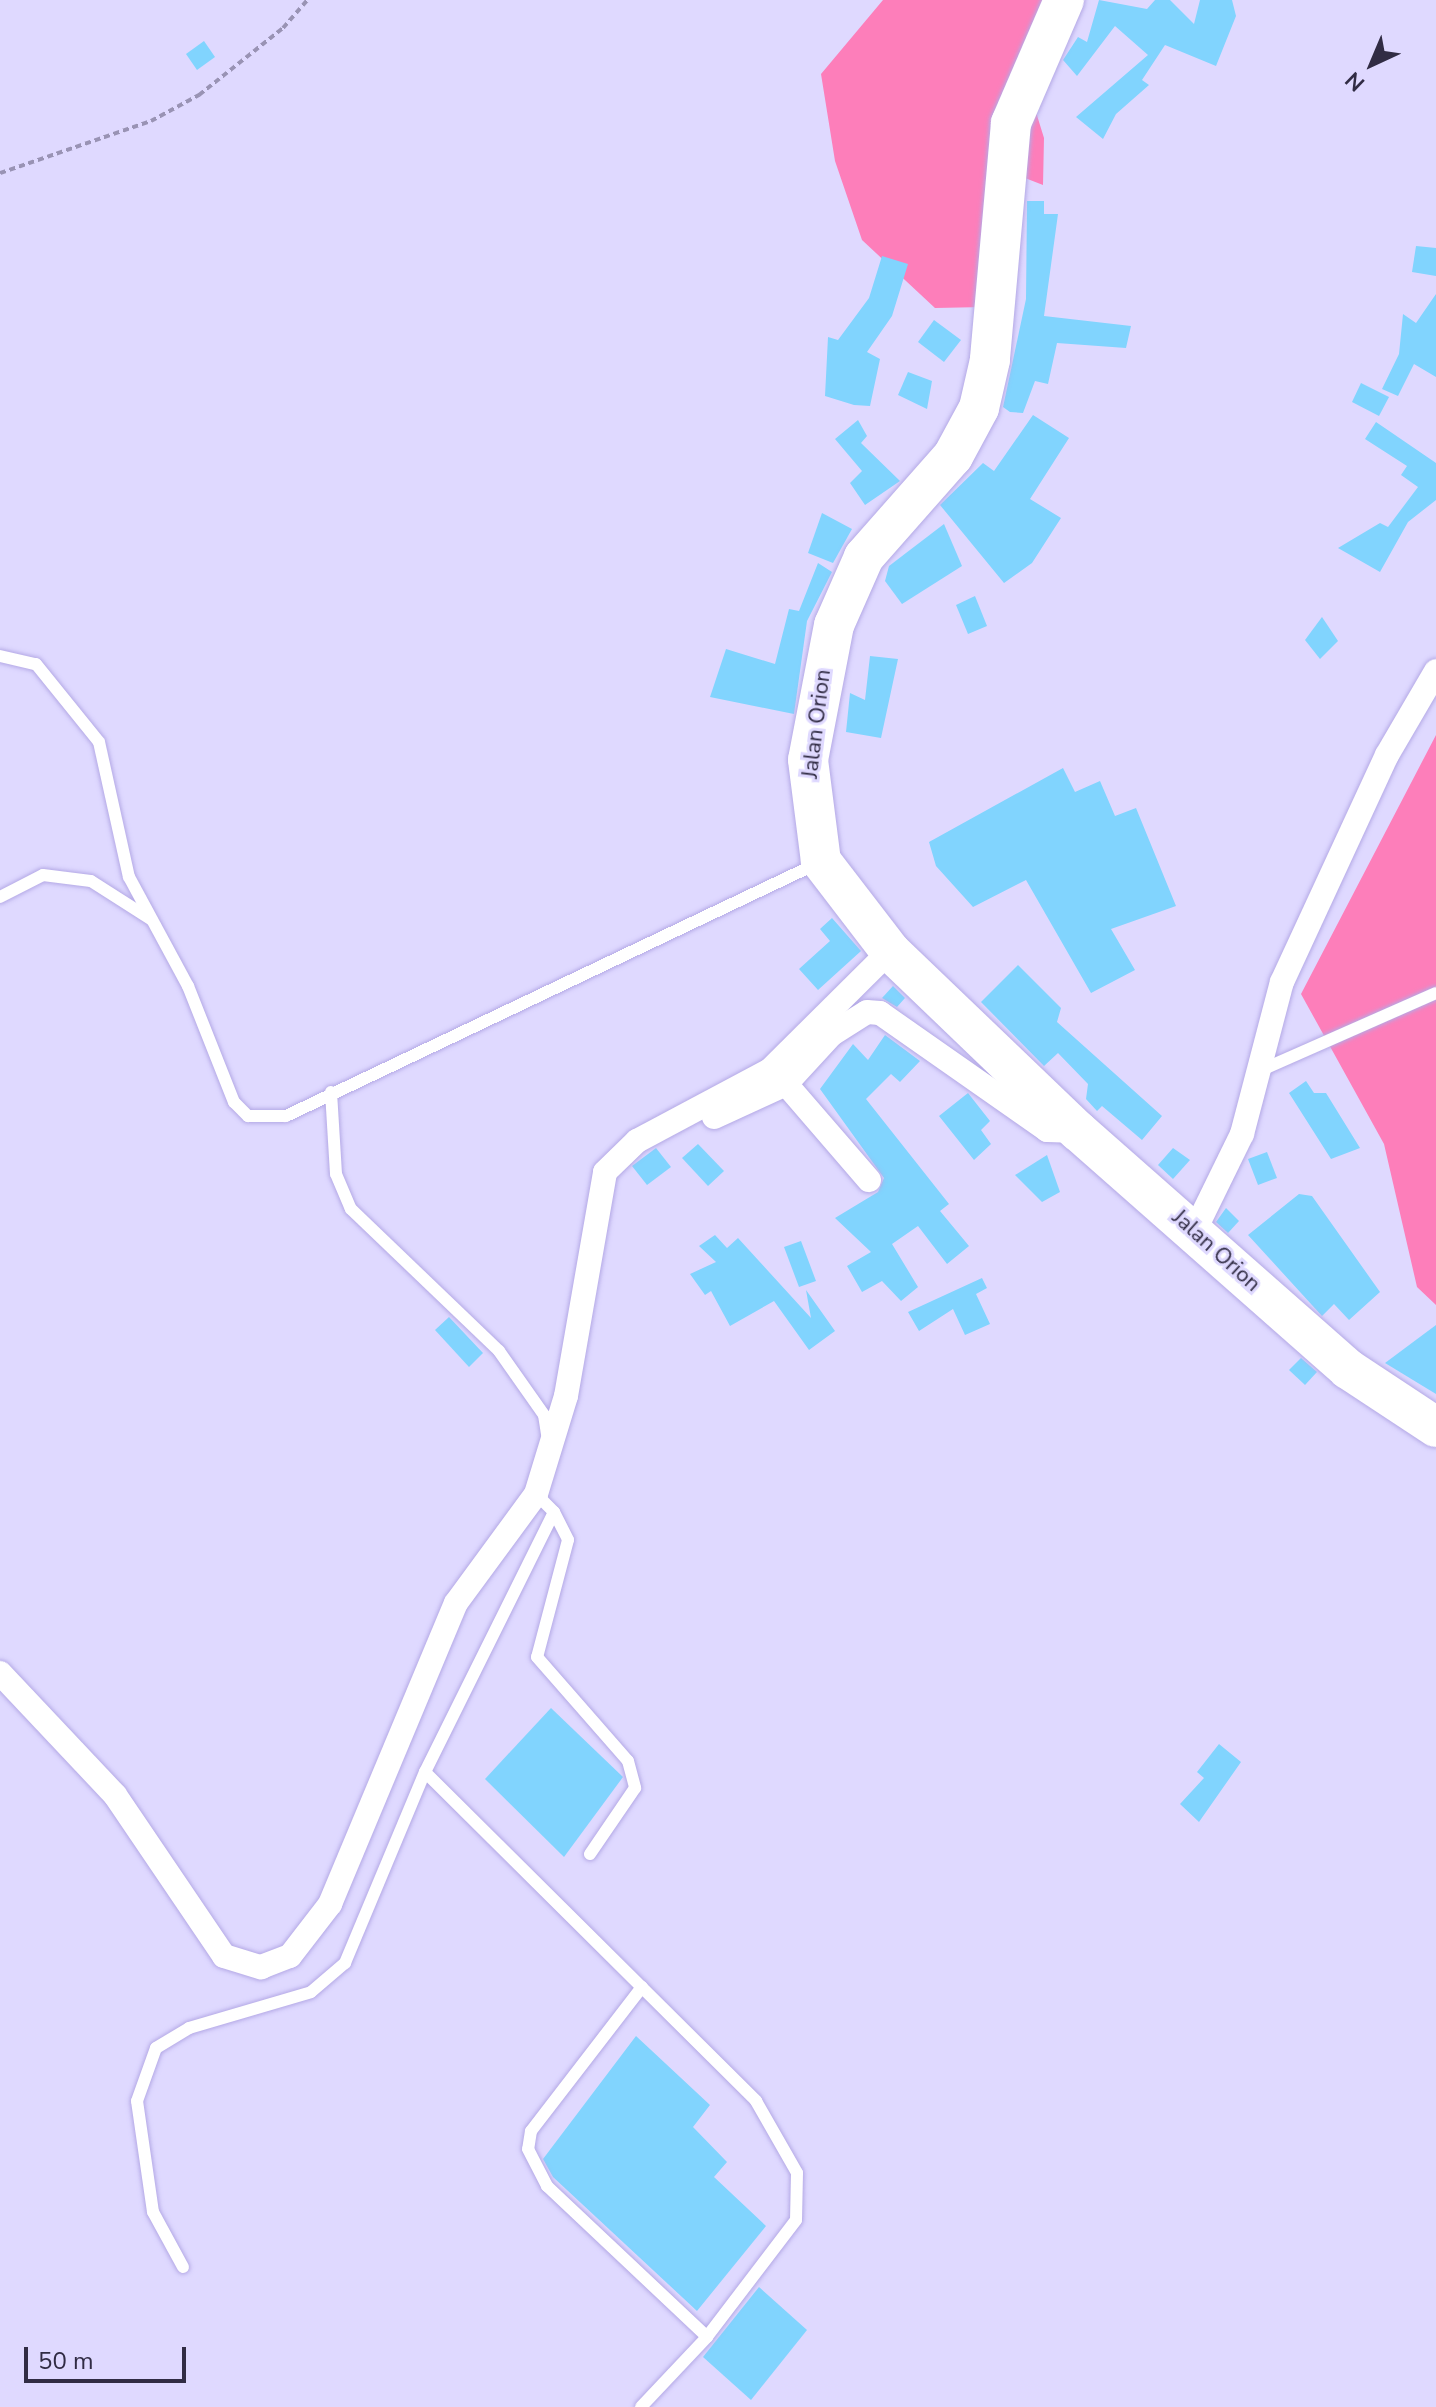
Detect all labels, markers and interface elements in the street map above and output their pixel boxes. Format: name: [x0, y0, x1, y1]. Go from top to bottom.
north arrow: [1332, 24, 1412, 104]
text: N: [1339, 65, 1372, 98]
street label: Jalan Orion: [797, 668, 837, 780]
street label: Jalan Orion: [1166, 1204, 1266, 1298]
scale bar: [28, 2331, 190, 2381]
text: 50 m: [38, 2345, 94, 2377]

